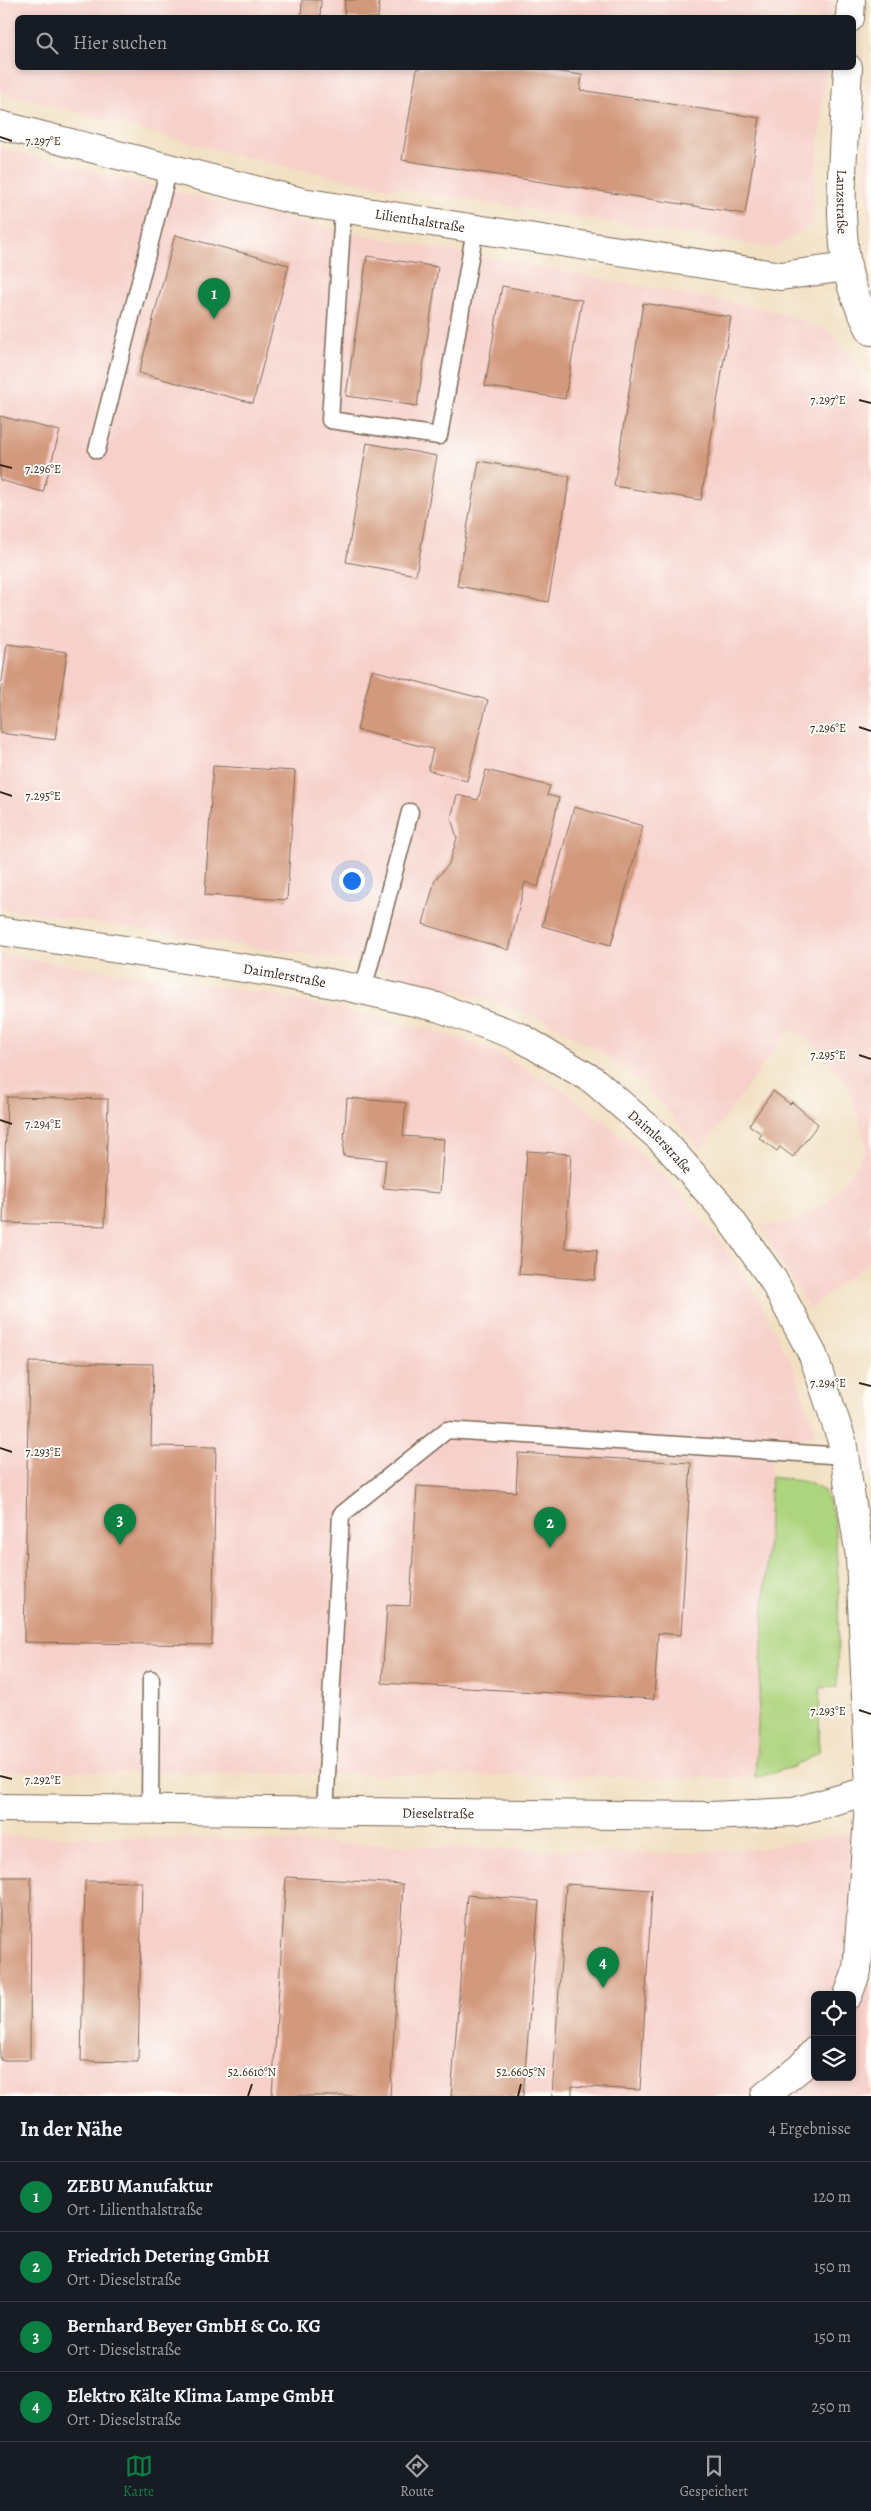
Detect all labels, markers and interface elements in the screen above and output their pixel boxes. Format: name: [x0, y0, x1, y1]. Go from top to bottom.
search box: [15, 15, 856, 70]
icon: search: [33, 29, 61, 57]
text: Hier suchen: [73, 30, 167, 56]
text: 7.297°E: [25, 133, 61, 149]
street label: Lanzstraße: [832, 169, 853, 235]
street label: Lilienthalstraße: [373, 204, 466, 237]
pin: 1: [198, 278, 230, 319]
text: 7.297°E: [810, 392, 846, 408]
text: 7.296°E: [25, 461, 61, 477]
text: 7.296°E: [810, 720, 846, 736]
text: 7.295°E: [25, 788, 61, 804]
your location: [339, 868, 365, 894]
street label: Daimlerstraße: [242, 959, 328, 992]
text: 7.295°E: [810, 1047, 846, 1063]
street label: Daimlerstraße: [624, 1105, 697, 1177]
text: 7.294°E: [25, 1116, 61, 1132]
text: 7.294°E: [810, 1375, 846, 1391]
text: 7.293°E: [25, 1444, 61, 1460]
pin: 3: [104, 1504, 136, 1545]
pin: 2: [534, 1507, 566, 1548]
text: 7.293°E: [810, 1703, 846, 1719]
text: 7.292°E: [25, 1772, 61, 1788]
street label: Dieselstraße: [402, 1803, 474, 1823]
pin: 4: [587, 1947, 619, 1988]
map controls: [811, 1991, 856, 2081]
button: locate: [811, 1991, 856, 2036]
button: layers: [811, 2036, 856, 2081]
text: 52.6610°N: [228, 2064, 277, 2080]
text: 52.6605°N: [496, 2064, 546, 2080]
text: In der Nähe: [20, 2115, 122, 2143]
text: 4 Ergebnisse: [769, 2118, 851, 2140]
text: ZEBU Manufaktur: [67, 2173, 213, 2199]
text: 1: [33, 2186, 39, 2208]
text: 120 m: [813, 2186, 851, 2208]
text: Ort · Lilienthalstraße: [67, 2199, 203, 2221]
text: Friedrich Detering GmbH: [67, 2243, 270, 2269]
text: 2: [32, 2256, 40, 2278]
text: 150 m: [814, 2256, 851, 2278]
text: Ort · Dieselstraße: [67, 2269, 181, 2291]
text: Bernhard Beyer GmbH & Co. KG: [67, 2313, 321, 2339]
text: 3: [33, 2326, 39, 2348]
text: 150 m: [814, 2326, 851, 2348]
text: Ort · Dieselstraße: [67, 2339, 181, 2361]
text: Elektro Kälte Klima Lampe GmbH: [67, 2383, 334, 2409]
text: 4: [32, 2396, 40, 2418]
text: 250 m: [812, 2396, 851, 2418]
text: Ort · Dieselstraße: [67, 2409, 181, 2431]
tab: Karte: [123, 2452, 154, 2501]
tab: Route: [400, 2452, 434, 2501]
tab: Gespeichert: [680, 2452, 748, 2501]

